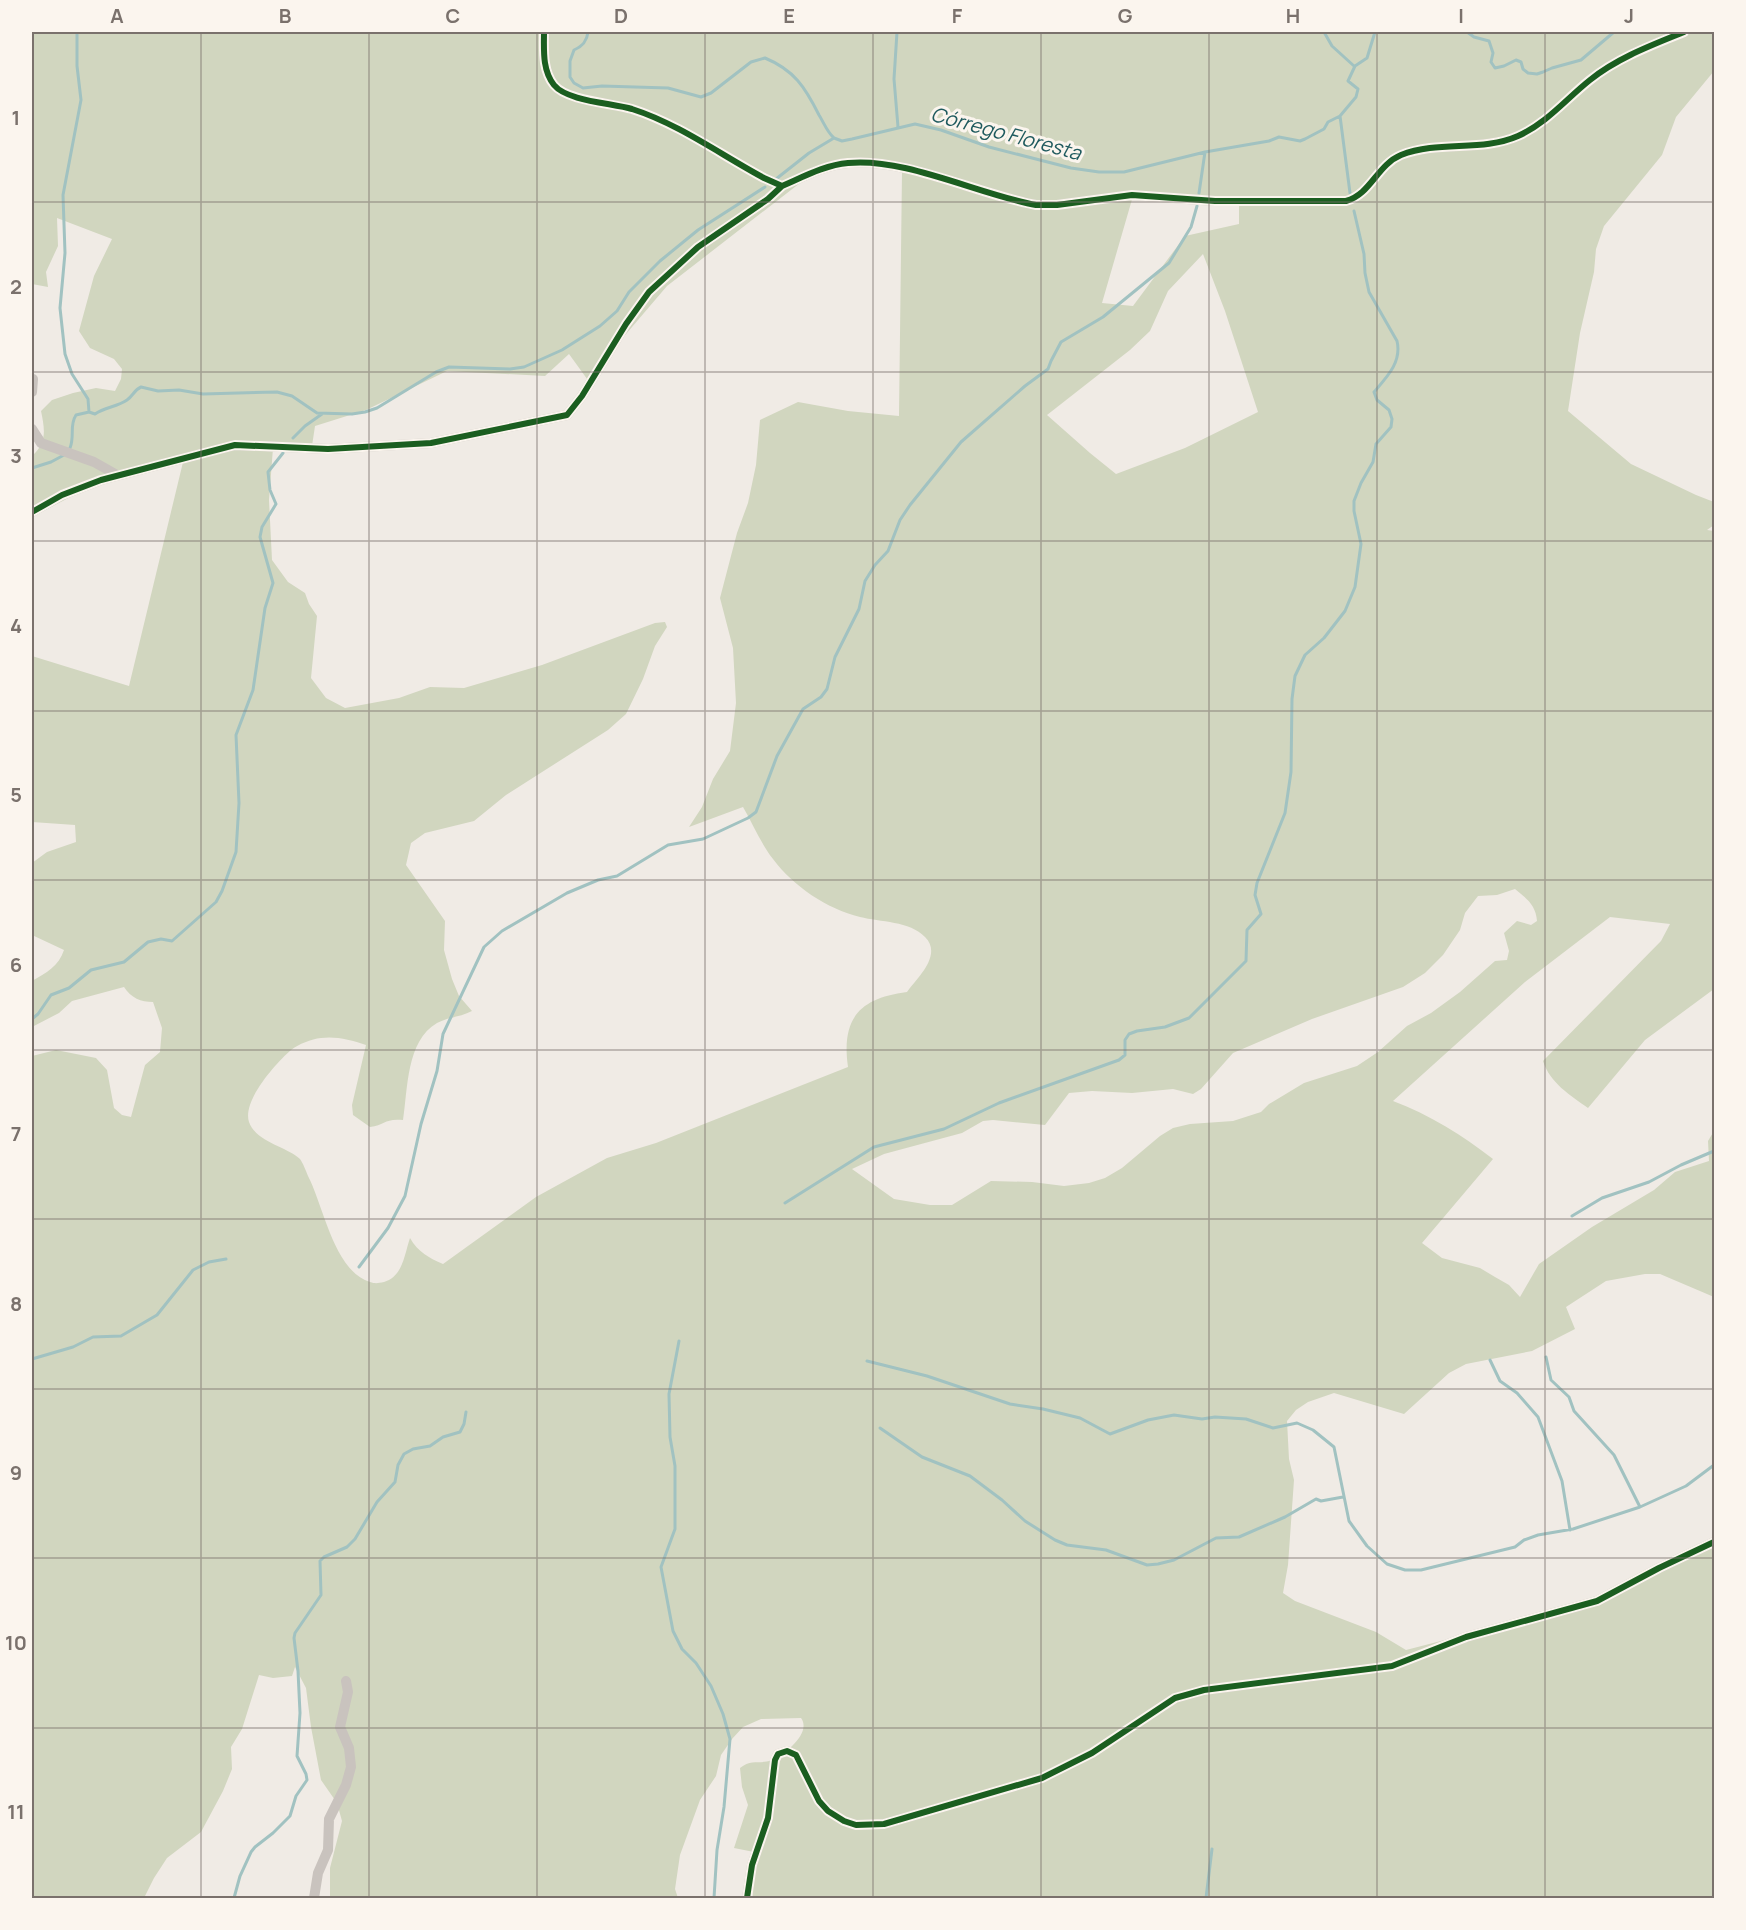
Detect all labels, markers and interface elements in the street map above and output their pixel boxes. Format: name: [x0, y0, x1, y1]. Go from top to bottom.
text: A: [110, 2, 124, 29]
text: B: [279, 2, 292, 29]
text: C: [446, 2, 460, 29]
text: D: [614, 2, 628, 29]
text: E: [783, 2, 795, 29]
text: F: [952, 2, 963, 29]
text: G: [1118, 2, 1133, 29]
text: H: [1286, 2, 1300, 29]
text: I: [1458, 2, 1464, 29]
text: J: [1624, 2, 1634, 29]
water label: Córrego Floresta: [928, 100, 1085, 166]
text: 1: [12, 104, 20, 131]
text: 2: [10, 273, 22, 300]
text: 3: [10, 442, 22, 469]
text: 4: [10, 612, 22, 639]
text: 5: [10, 781, 22, 808]
text: 6: [10, 951, 22, 978]
text: 7: [11, 1120, 21, 1147]
text: 8: [10, 1290, 22, 1317]
text: 9: [10, 1459, 22, 1486]
text: 10: [5, 1629, 27, 1656]
text: 11: [7, 1798, 25, 1825]

